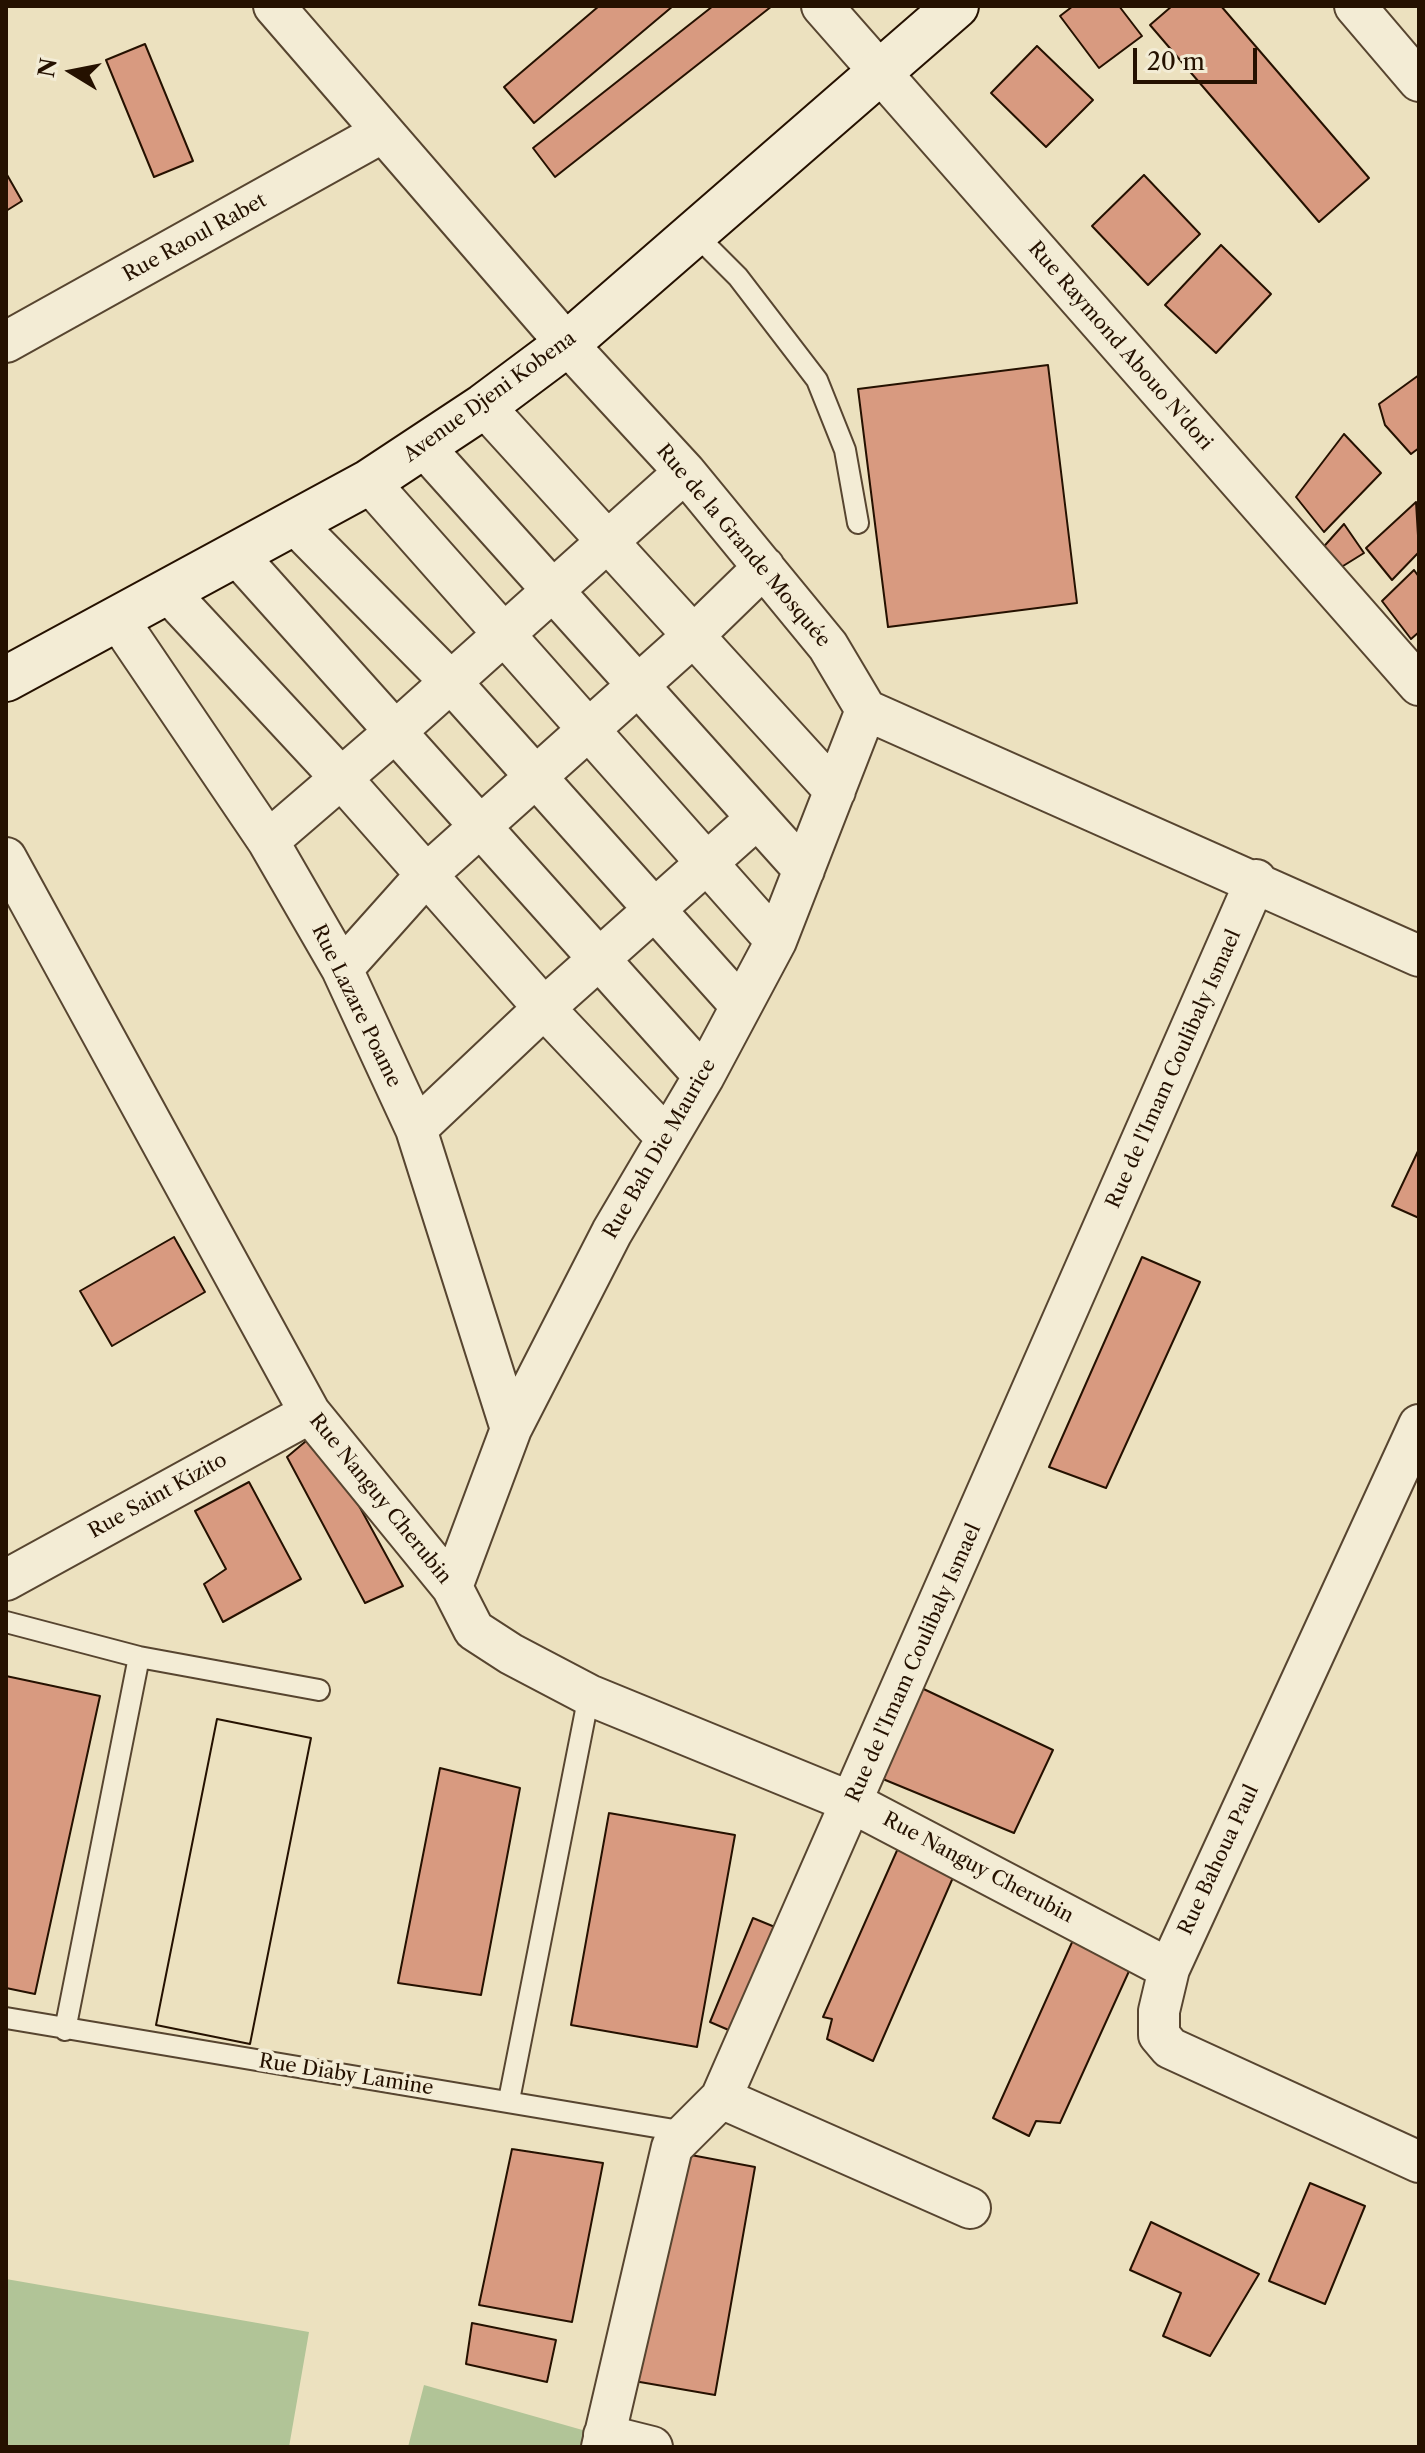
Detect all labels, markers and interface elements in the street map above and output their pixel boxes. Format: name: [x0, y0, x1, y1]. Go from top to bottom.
north arrow: [32, 32, 112, 112]
scale bar: [1137, 32, 1261, 82]
text: 20 m: [1147, 47, 1205, 76]
text: N: [33, 56, 63, 80]
street label: Rue Raoul Rabet: [119, 189, 271, 287]
street label: Rue Raymond Abouo N'dori: [1023, 237, 1217, 455]
street label: Avenue Djeni Kobena: [399, 326, 581, 468]
street label: Rue de la Grande Mosquée: [651, 440, 835, 652]
street label: Rue Lazare Poame: [306, 921, 406, 1091]
street label: Rue de l'Imam Coulibaly Ismael: [1102, 926, 1246, 1212]
street label: Rue Bah Die Maurice: [599, 1055, 721, 1243]
street label: Rue Nanguy Cherubin: [304, 1409, 456, 1589]
street label: Rue Saint Kizito: [85, 1448, 231, 1544]
street label: Rue de l'Imam Coulibaly Ismael: [842, 1520, 986, 1806]
street label: Rue Bahoua Paul: [1174, 1781, 1264, 1939]
street label: Rue Nanguy Cherubin: [879, 1808, 1077, 1928]
street label: Rue Diaby Lamine: [257, 2049, 435, 2101]

